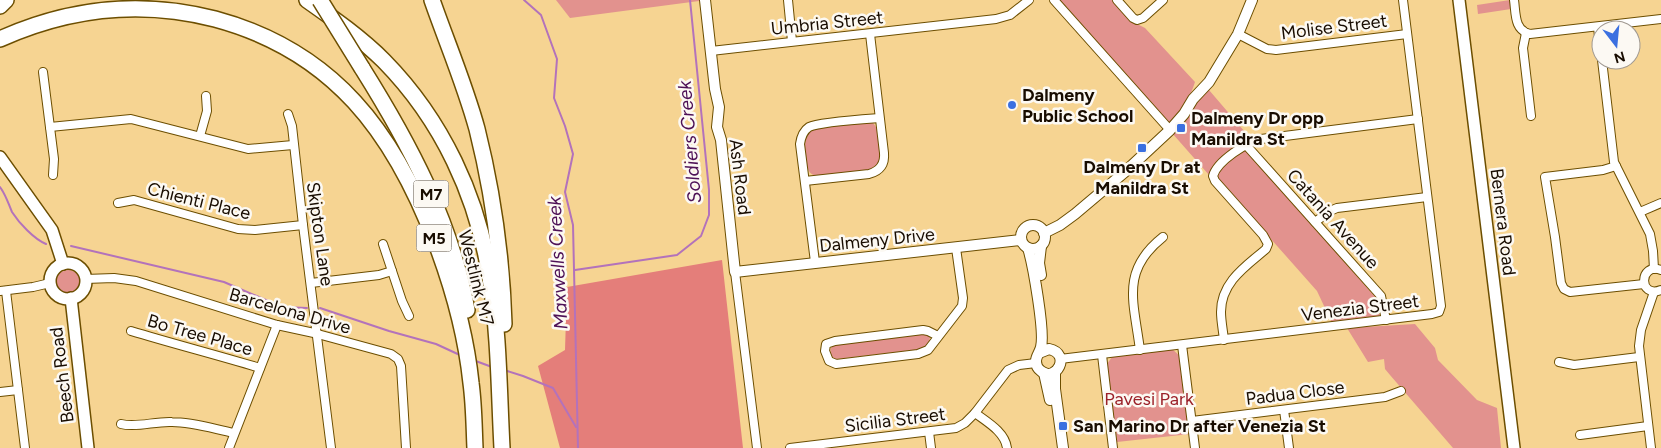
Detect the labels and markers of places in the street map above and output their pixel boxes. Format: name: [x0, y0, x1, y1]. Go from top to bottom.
place label: Dalmeny Public School: [1022, 84, 1133, 127]
marker: Dalmeny Public School: [1006, 99, 1018, 111]
place label: Dalmeny Dr opp Manildra St: [1191, 107, 1324, 150]
marker: Dalmeny Dr opp Manildra St: [1175, 122, 1187, 134]
marker: Dalmeny Dr at Manildra St: [1136, 142, 1148, 154]
place label: Dalmeny Dr at Manildra St: [1083, 156, 1201, 199]
place label: San Marino Dr after Venezia St: [1073, 415, 1326, 437]
marker: San Marino Dr after Venezia St: [1057, 420, 1069, 432]

